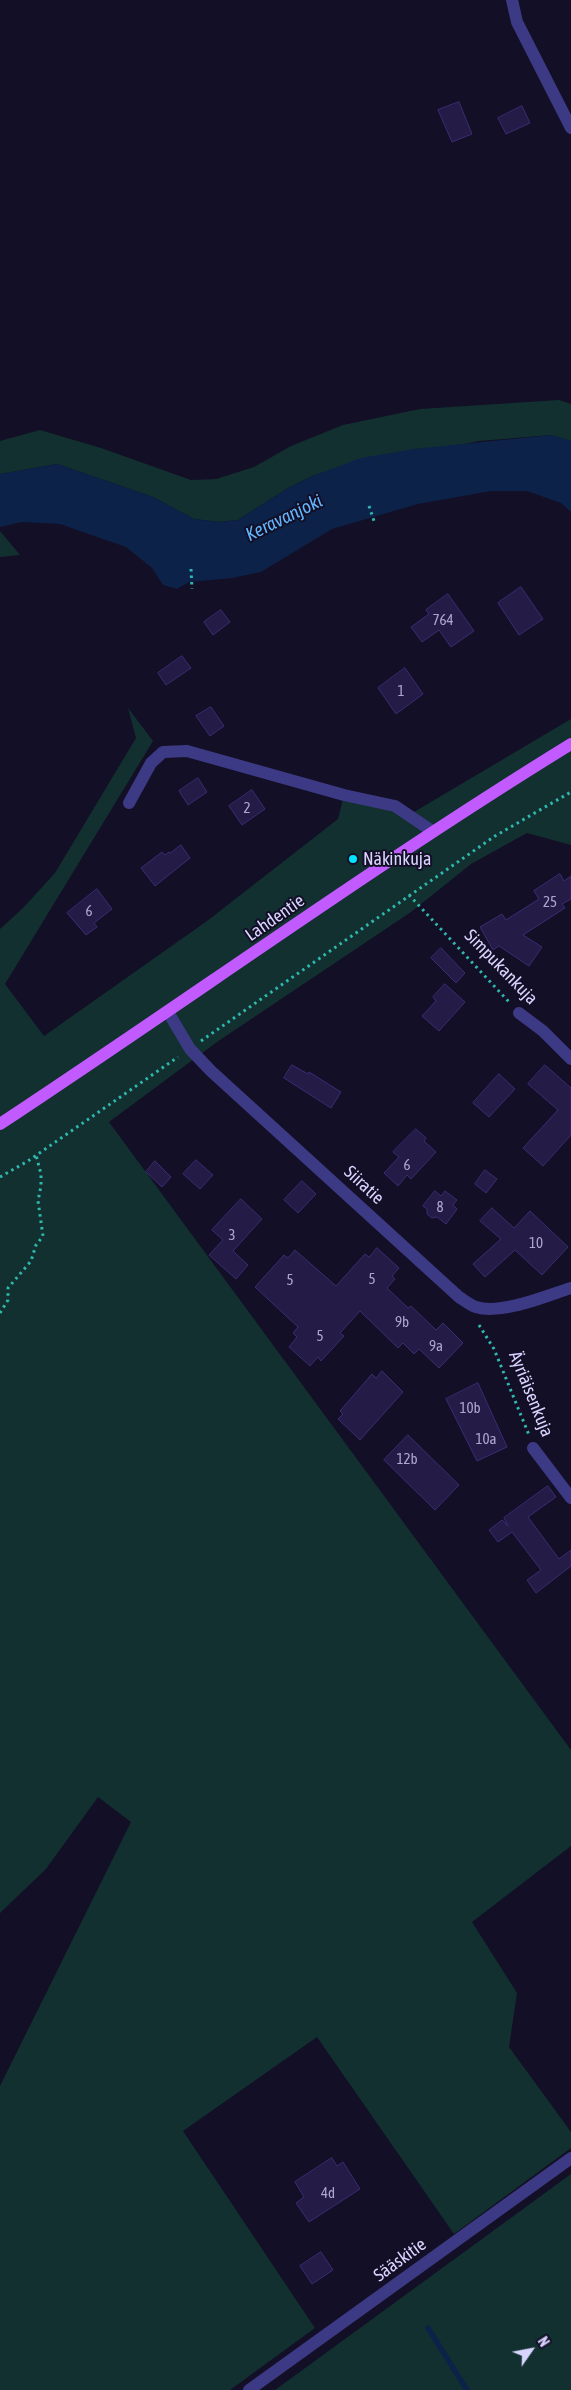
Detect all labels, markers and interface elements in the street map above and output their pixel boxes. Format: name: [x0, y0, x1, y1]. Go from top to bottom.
water label: Keravanjoki: [242, 490, 326, 546]
house number: 764: [432, 611, 454, 629]
house number: 1: [397, 682, 405, 700]
house number: 2: [243, 799, 251, 817]
place label: Näkinkuja: [363, 848, 431, 870]
marker: Näkinkuja: [347, 853, 359, 865]
street label: Lahdentie: [241, 890, 309, 946]
house number: 25: [543, 893, 557, 911]
house number: 6: [85, 902, 93, 920]
street label: Simpukankuja: [460, 925, 542, 1009]
house number: 6: [403, 1156, 411, 1174]
street label: Siiratie: [340, 1161, 388, 1209]
house number: 8: [436, 1198, 444, 1216]
house number: 3: [228, 1226, 236, 1244]
house number: 10: [529, 1234, 543, 1252]
house number: 5: [368, 1270, 376, 1288]
house number: 5: [286, 1271, 294, 1289]
house number: 9b: [395, 1313, 409, 1331]
house number: 5: [316, 1327, 324, 1345]
house number: 9a: [429, 1337, 443, 1355]
street label: Äyriäisenkuja: [504, 1348, 558, 1440]
house number: 10b: [459, 1399, 481, 1417]
house number: 10a: [475, 1430, 497, 1448]
house number: 12b: [396, 1450, 418, 1468]
house number: 4d: [321, 2184, 335, 2202]
street label: Sääskitie: [370, 2234, 430, 2286]
north arrow: [506, 2325, 556, 2375]
text: N: [535, 2334, 553, 2350]

